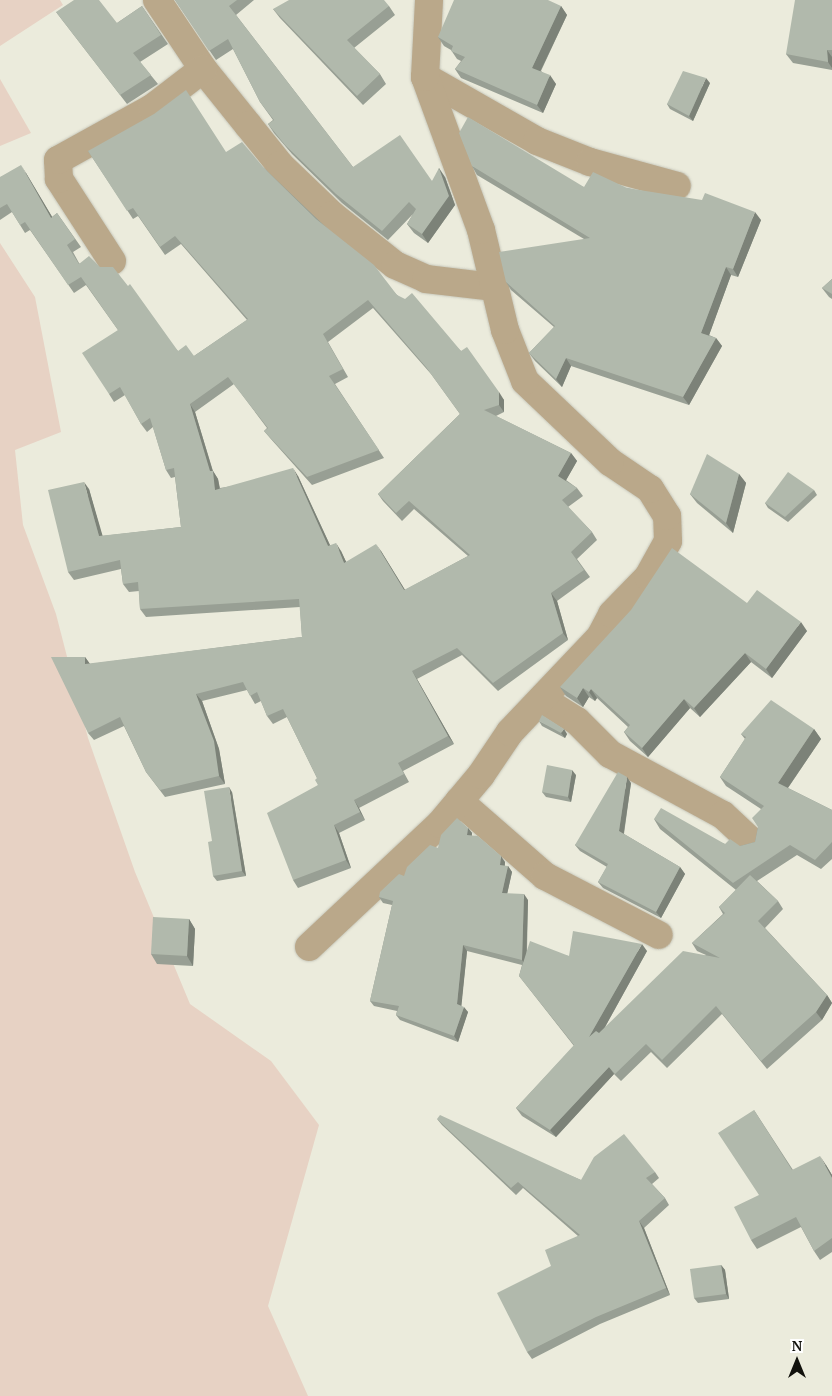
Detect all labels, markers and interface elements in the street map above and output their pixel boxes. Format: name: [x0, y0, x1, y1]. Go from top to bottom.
north arrow: [772, 1336, 822, 1386]
text: N: [792, 1336, 802, 1355]

